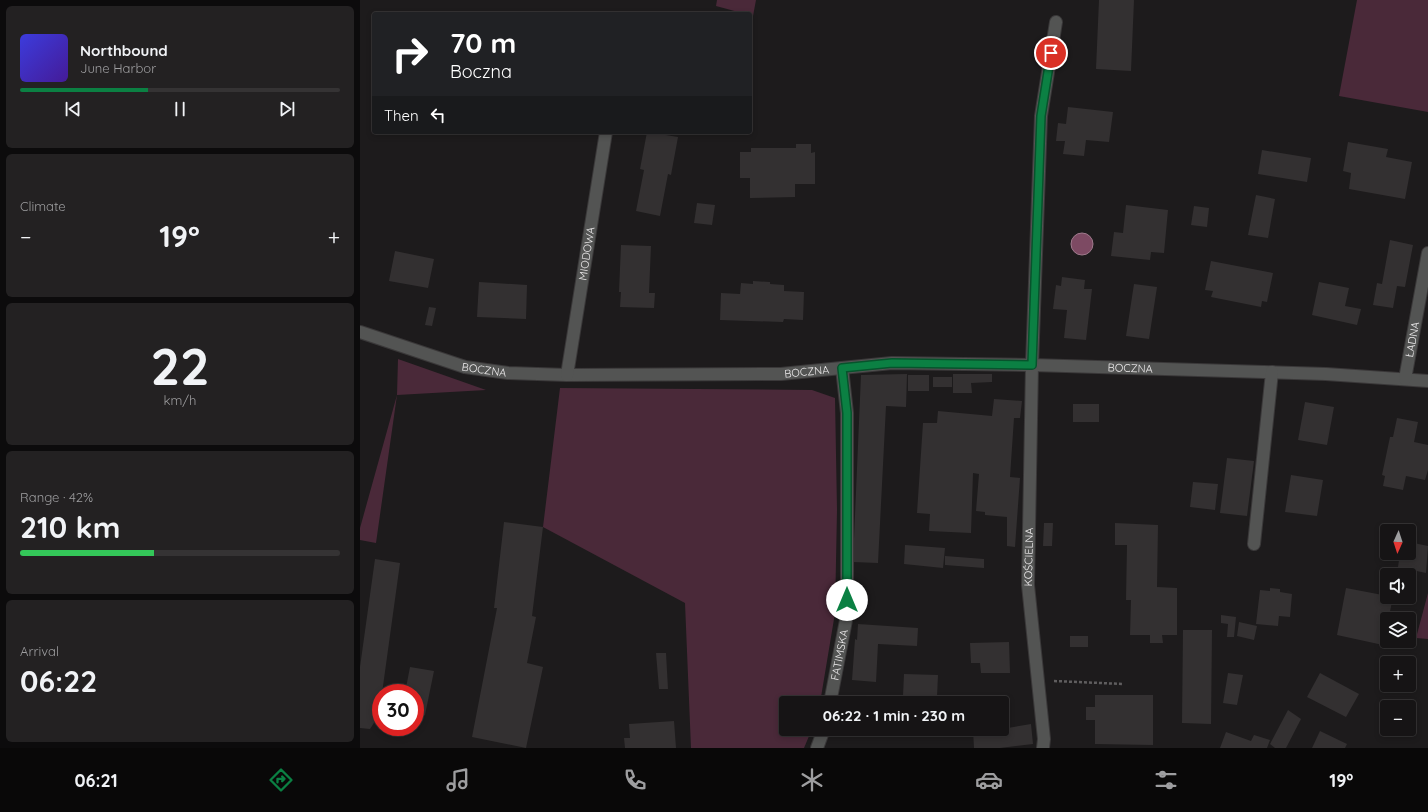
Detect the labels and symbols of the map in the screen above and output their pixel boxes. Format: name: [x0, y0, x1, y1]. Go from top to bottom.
pin: [1034, 36, 1068, 70]
street label: MIODOWA: [575, 226, 598, 281]
street label: ŁADNA: [1402, 320, 1422, 359]
street label: BOCZNA: [461, 360, 507, 380]
street label: BOCZNA: [1108, 360, 1153, 376]
street label: BOCZNA: [784, 362, 830, 381]
north arrow: [1380, 524, 1416, 560]
street label: KOŚCIELNA: [1021, 527, 1036, 586]
position arrow: [826, 579, 868, 621]
street label: FATIMSKA: [828, 628, 851, 682]
speed limit sign: 30: [372, 684, 424, 736]

